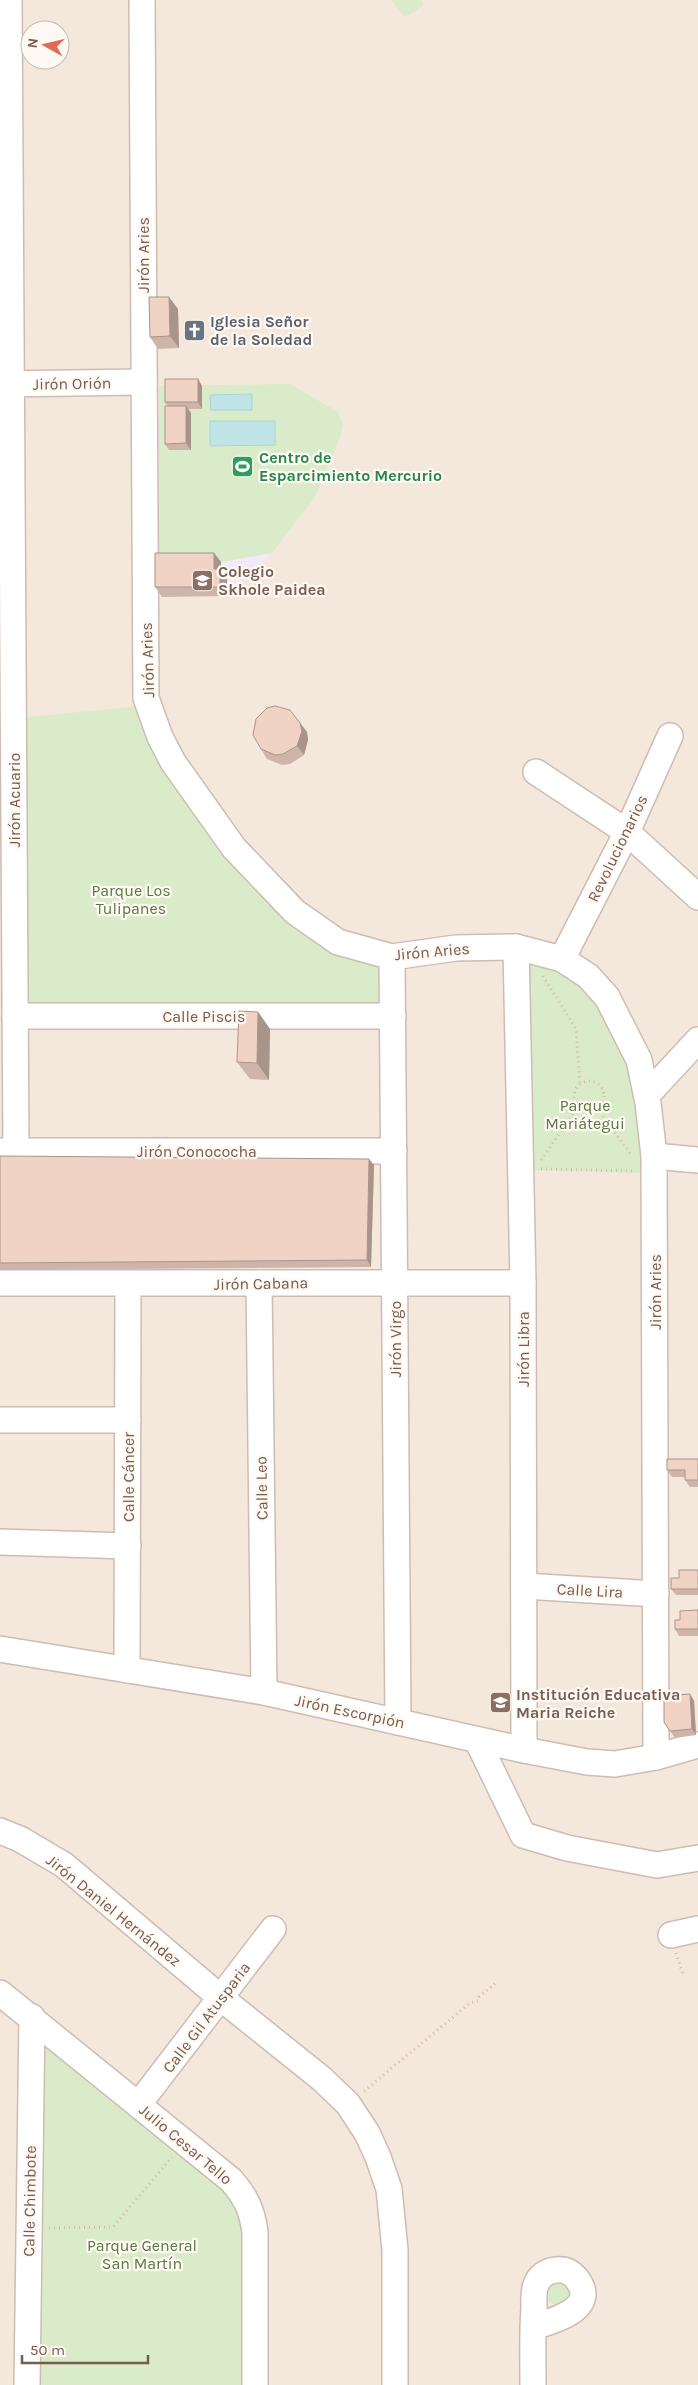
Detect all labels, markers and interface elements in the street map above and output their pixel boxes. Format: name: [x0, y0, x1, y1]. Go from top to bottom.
north arrow: [20, 20, 70, 70]
text: N: [24, 37, 42, 49]
street label: Jirón Aries: [134, 217, 153, 293]
place label: Iglesia Señor de la Soledad: [210, 312, 312, 349]
church icon: Iglesia Señor de la Soledad: [182, 318, 206, 342]
street label: Jirón Orión: [33, 373, 111, 394]
place label: Centro de Esparcimiento Mercurio: [259, 448, 442, 485]
sports icon: Centro de Esparcimiento Mercurio: [231, 454, 255, 478]
place label: Colegio Skhole Paidea: [218, 562, 326, 599]
school or university icon: Colegio Skhole Paidea: [190, 568, 214, 592]
street label: Jirón Aries: [137, 622, 158, 698]
street label: Jirón Acuario: [5, 753, 24, 847]
street label: Revolucionarios: [583, 792, 652, 905]
park label: Parque Los Tulipanes: [91, 881, 171, 918]
street label: Jirón Aries: [394, 939, 471, 964]
street label: Calle Piscis: [162, 1007, 246, 1026]
park label: Parque Mariátegui: [545, 1096, 625, 1133]
street label: Jirón Conococha: [137, 1142, 257, 1161]
street label: Jirón Aries: [646, 1254, 665, 1330]
street label: Jirón Cabana: [214, 1273, 308, 1294]
street label: Jirón Virgo: [386, 1301, 405, 1377]
street label: Jirón Libra: [514, 1311, 533, 1387]
street label: Calle Cáncer: [119, 1432, 138, 1522]
street label: Calle Leo: [251, 1456, 272, 1520]
street label: Calle Lira: [556, 1579, 624, 1602]
place label: Institución Educativa Maria Reiche: [516, 1685, 680, 1722]
street label: Jirón Escorpión: [293, 1691, 407, 1732]
school or university icon: Institución Educativa Maria Reiche: [488, 1691, 512, 1715]
street label: Jirón Daniel Hernández: [43, 1850, 185, 1971]
street label: Calle Gil Atusparia: [159, 1958, 254, 2076]
street label: Julio Cesar Tello: [135, 2100, 236, 2189]
street label: Calle Chimbote: [19, 2145, 40, 2257]
park label: Parque General San Martín: [87, 2236, 197, 2273]
scale bar: [22, 2332, 149, 2364]
text: 50 m: [30, 2341, 65, 2359]

